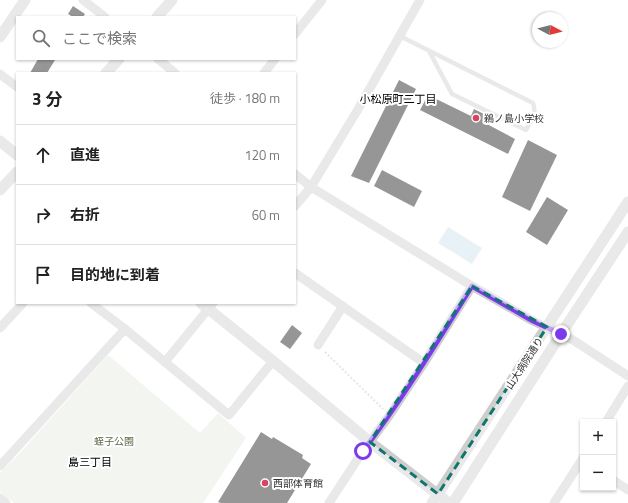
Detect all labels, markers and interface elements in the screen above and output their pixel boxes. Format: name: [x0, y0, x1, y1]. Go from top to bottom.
north arrow: [532, 12, 568, 48]
search box: [16, 16, 296, 60]
icon: search: [30, 27, 52, 49]
text: ここで検索: [62, 27, 137, 50]
text: 3 分: [32, 86, 62, 112]
text: 徒歩 · 180 m: [210, 88, 280, 108]
district label: 小松原町二丁目: [360, 91, 437, 107]
place label: 鵜ノ島小学校: [484, 111, 544, 126]
marker: 鵜ノ島小学校: [471, 113, 481, 123]
text: 直進: [70, 143, 100, 166]
icon: ahead: [32, 144, 54, 166]
text: 120 m: [244, 145, 280, 165]
text: 右折: [70, 203, 100, 226]
icon: right: [32, 204, 54, 226]
text: 60 m: [252, 205, 280, 225]
text: 目的地に到着: [70, 263, 160, 286]
icon: arrive: [32, 264, 54, 286]
route end: [552, 325, 570, 343]
street label: 山大病院通り: [502, 334, 547, 393]
map controls: [580, 419, 616, 491]
button: +: [580, 419, 616, 455]
park label: 蛭子公園: [94, 434, 134, 449]
route start: [354, 442, 372, 460]
district label: 島三丁目: [68, 454, 112, 470]
button: −: [580, 455, 616, 491]
place label: 西部体育館: [273, 476, 323, 491]
marker: 西部体育館: [260, 478, 270, 488]

